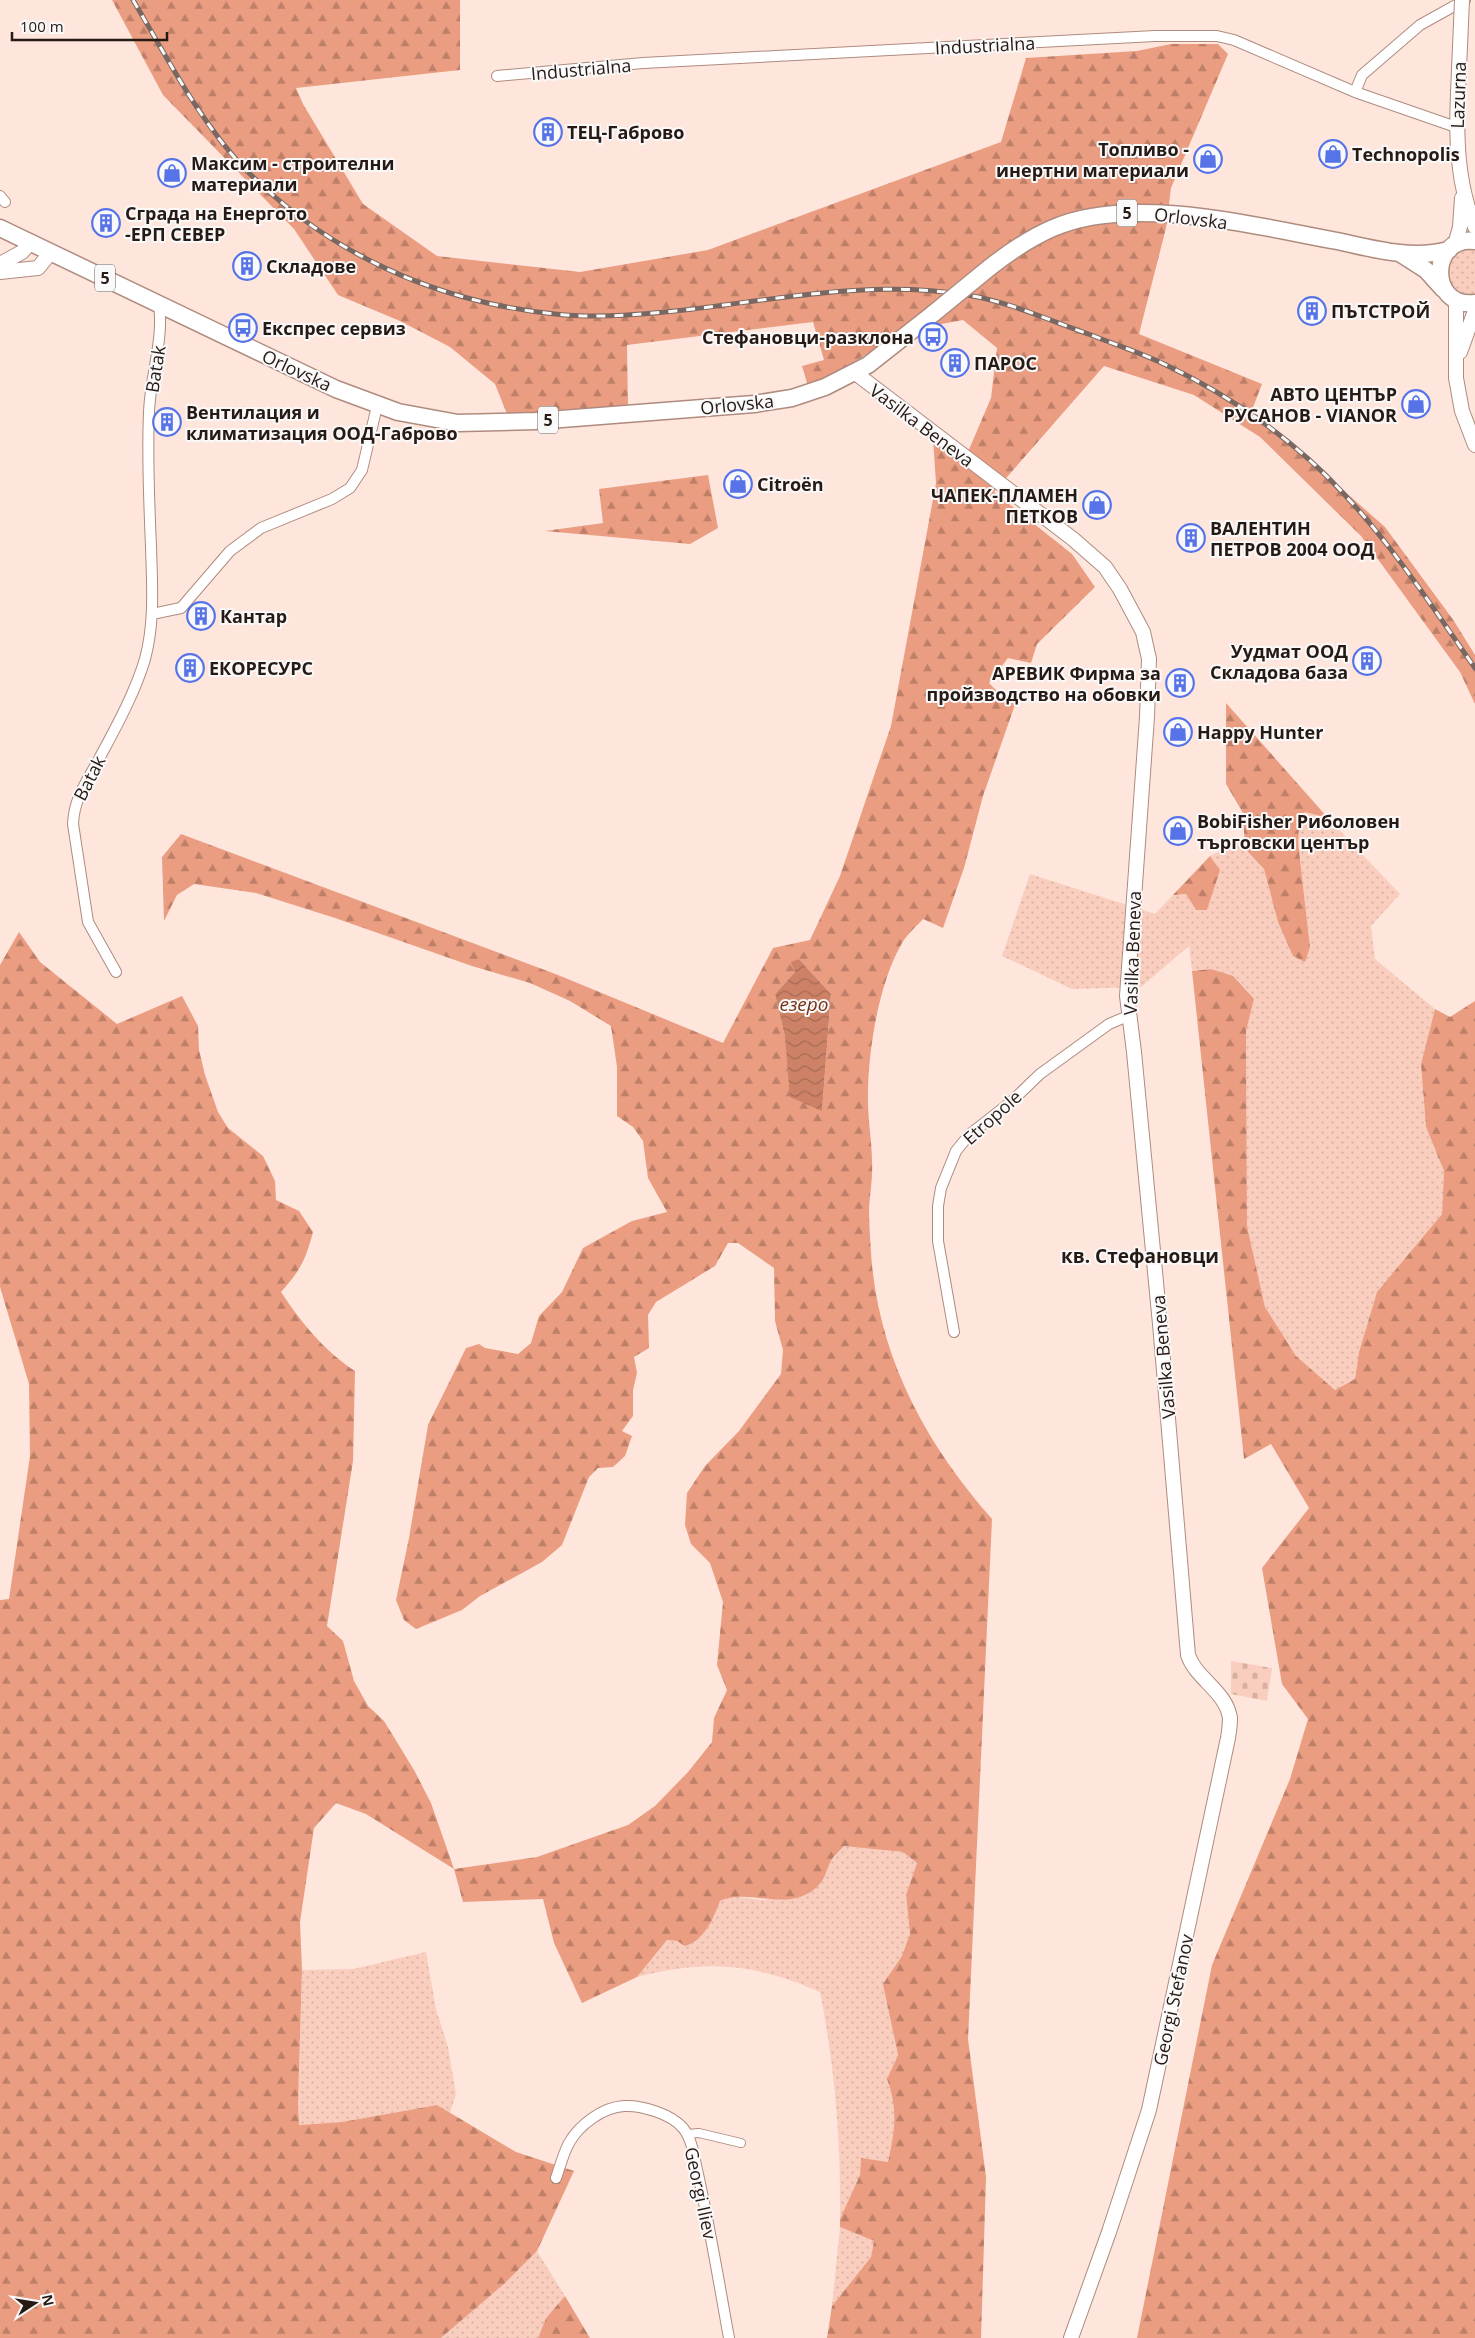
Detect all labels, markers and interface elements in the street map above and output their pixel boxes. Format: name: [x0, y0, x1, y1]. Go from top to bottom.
scale bar: [12, 10, 168, 42]
text: 100 m: [20, 16, 64, 36]
street label: Industrialna: [934, 30, 1036, 60]
street label: Industrialna: [530, 53, 632, 85]
street label: Lazurna: [1445, 61, 1471, 129]
building icon: ТЕЦ-Габрово: [533, 117, 563, 147]
place label: ТЕЦ-Габрово: [567, 120, 685, 144]
place label: Топливо - инертни материали: [996, 137, 1189, 182]
shop icon: Technopolis: [1318, 139, 1348, 169]
place label: Technopolis: [1352, 142, 1460, 166]
shop icon: Топливо - инертни материали: [1193, 144, 1223, 174]
place label: Максим - строителни материали: [191, 151, 394, 196]
shop icon: Максим - строителни материали: [157, 158, 187, 188]
road number: 5: [1117, 200, 1137, 227]
place label: Сграда на Енергото -ЕРП СЕВЕР: [125, 201, 307, 246]
street label: Orlovska: [1153, 202, 1229, 234]
building icon: Сграда на Енергото -ЕРП СЕВЕР: [91, 208, 121, 238]
building icon: Складове: [232, 251, 262, 281]
place label: Складове: [266, 254, 356, 278]
road number: 5: [95, 264, 115, 292]
building icon: ПЪТСТРОЙ: [1297, 296, 1327, 326]
place label: ПЪТСТРОЙ: [1331, 299, 1430, 323]
bus stop icon: Експрес сервиз: [228, 313, 258, 343]
place label: Експрес сервиз: [262, 316, 406, 340]
bus stop icon: Стефановци-разклона: [918, 322, 948, 352]
place label: Стефановци-разклона: [702, 325, 914, 349]
street label: Batak: [139, 343, 171, 394]
street label: Orlovska: [259, 344, 335, 396]
building icon: ПАРОС: [940, 348, 970, 378]
place label: ПАРОС: [974, 351, 1037, 375]
street label: Vasilka Beneva: [865, 378, 979, 472]
place label: АВТО ЦЕНТЪР РУСАНОВ - VIANOR: [1224, 382, 1397, 427]
street label: Orlovska: [699, 388, 775, 420]
shop icon: АВТО ЦЕНТЪР РУСАНОВ - VIANOR: [1401, 389, 1431, 419]
place label: Вентилация и климатизация ООД-Габрово: [186, 400, 458, 445]
road number: 5: [538, 406, 558, 434]
building icon: Вентилация и климатизация ООД-Габрово: [152, 407, 182, 437]
shop icon: Citroën: [723, 469, 753, 499]
place label: Citroën: [757, 472, 824, 496]
place label: ЧАПЕК-ПЛАМЕН ПЕТКОВ: [931, 483, 1078, 528]
shop icon: ЧАПЕК-ПЛАМЕН ПЕТКОВ: [1082, 490, 1112, 520]
place label: ВАЛЕНТИН ПЕТРОВ 2004 ООД: [1210, 516, 1375, 561]
building icon: ВАЛЕНТИН ПЕТРОВ 2004 ООД: [1176, 523, 1206, 553]
building icon: Кантар: [186, 601, 216, 631]
place label: Кантар: [220, 604, 287, 628]
place label: Уудмат ООД Складова база: [1210, 639, 1348, 684]
building icon: Уудмат ООД Складова база: [1352, 646, 1382, 676]
building icon: ЕКОРЕСУРС: [175, 653, 205, 683]
place label: ЕКОРЕСУРС: [209, 656, 313, 680]
place label: АРЕВИК Фирма за пройзводство на обовки: [927, 661, 1161, 706]
building icon: АРЕВИК Фирма за пройзводство на обовки: [1165, 668, 1195, 698]
shop icon: Happy Hunter: [1163, 717, 1193, 747]
place label: Happy Hunter: [1197, 720, 1323, 744]
street label: Batak: [68, 751, 111, 805]
place label: BobiFisher Риболовен търговски център: [1197, 809, 1400, 854]
shop icon: BobiFisher Риболовен търговски център: [1163, 816, 1193, 846]
street label: Vasilka Beneva: [1118, 890, 1146, 1016]
water label: езеро: [780, 991, 828, 1017]
street label: Etropole: [958, 1084, 1026, 1150]
district label: кв. Стефановци: [1061, 1243, 1219, 1269]
street label: Vasilka Beneva: [1146, 1294, 1180, 1420]
street label: Georgi Stefanov: [1147, 1932, 1199, 2068]
street label: Georgi Iliev: [680, 2145, 722, 2241]
north arrow: [10, 2278, 60, 2328]
text: N: [38, 2293, 59, 2308]

